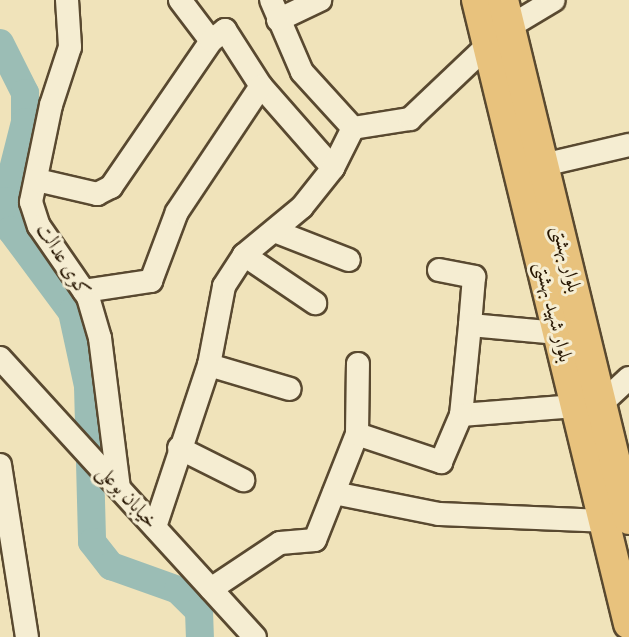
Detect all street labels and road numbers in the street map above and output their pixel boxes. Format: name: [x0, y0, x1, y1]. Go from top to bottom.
street label: کوی عدالت: [31, 219, 95, 301]
street label: بلوار بهشتی: [546, 223, 586, 295]
street label: بلوار شهید بهشتی: [529, 259, 577, 365]
street label: خیابان بوعلی: [92, 460, 162, 534]

